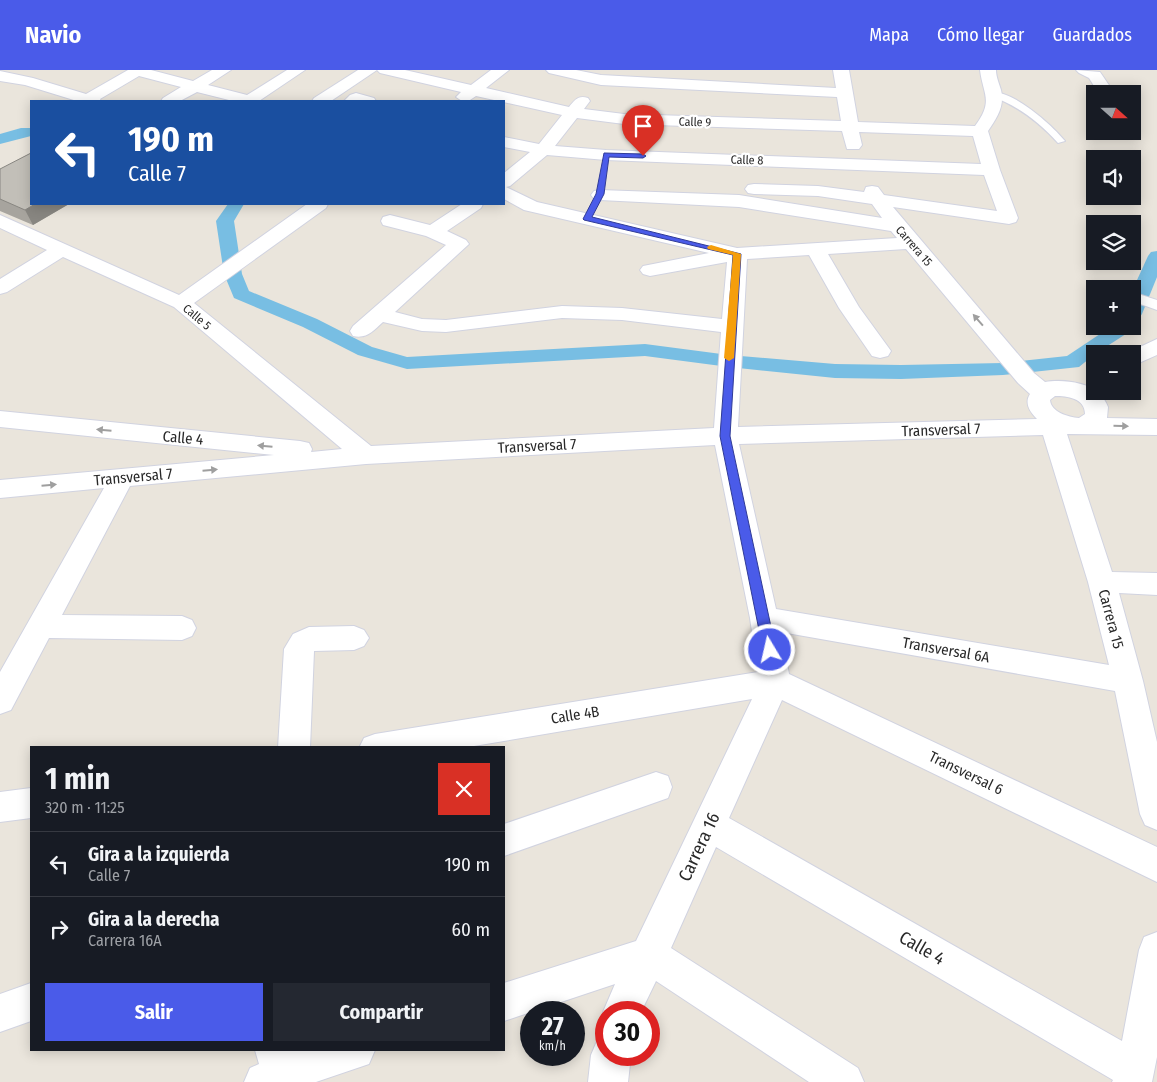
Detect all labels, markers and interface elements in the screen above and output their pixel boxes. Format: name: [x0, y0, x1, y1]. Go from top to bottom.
text: Navio: [25, 21, 81, 49]
text: Mapa: [869, 24, 909, 46]
text: Cómo llegar: [937, 24, 1024, 46]
text: Guardados: [1052, 24, 1132, 46]
north arrow: [1086, 85, 1141, 140]
map controls: [1086, 85, 1141, 400]
pin: [622, 105, 664, 156]
icon: arrive: [629, 112, 657, 140]
street label: Calle 9: [678, 114, 712, 130]
text: 190 m: [128, 118, 214, 160]
icon: left: [45, 120, 110, 185]
button: sound: [1086, 150, 1141, 205]
street label: Calle 8: [730, 152, 764, 168]
text: Calle 7: [128, 160, 186, 187]
button: layers: [1086, 215, 1141, 270]
street label: Carrera 15: [893, 223, 936, 269]
button: +: [1086, 280, 1141, 335]
street label: Calle 5: [180, 301, 214, 333]
one-way arrow: [973, 314, 984, 327]
button: −: [1086, 345, 1141, 400]
street label: Transversal 7: [901, 420, 981, 440]
one-way arrow: [1113, 422, 1129, 430]
one-way arrow: [95, 426, 111, 434]
street label: Calle 4: [162, 427, 204, 449]
street label: Transversal 7: [497, 435, 577, 457]
one-way arrow: [257, 441, 273, 449]
street label: Transversal 7: [93, 465, 173, 489]
one-way arrow: [203, 465, 219, 473]
one-way arrow: [41, 481, 57, 489]
street label: Carrera 15: [1094, 587, 1128, 651]
position arrow: [743, 623, 795, 675]
street label: Transversal 6A: [901, 633, 991, 667]
street label: Calle 4B: [549, 702, 601, 728]
street label: Transversal 6: [926, 747, 1006, 799]
text: 1 min: [45, 761, 110, 797]
button: close: [438, 763, 490, 815]
text: 320 m · 11:25: [45, 798, 125, 817]
street label: Carrera 16: [674, 809, 725, 885]
text: Gira a la izquierda: [88, 843, 230, 866]
icon: left: [45, 850, 73, 878]
text: 190 m: [444, 853, 490, 876]
text: Calle 7: [88, 866, 130, 885]
text: Gira a la derecha: [88, 908, 220, 931]
icon: right: [45, 915, 73, 943]
text: 60 m: [452, 918, 490, 941]
street label: Calle 4: [895, 926, 949, 970]
text: Carrera 16A: [88, 931, 162, 950]
button: Salir: [45, 983, 263, 1041]
button: Compartir: [273, 983, 490, 1041]
speed limit sign: 30: [595, 1001, 660, 1066]
text: 27: [541, 1012, 564, 1042]
text: km/h: [539, 1039, 566, 1053]

